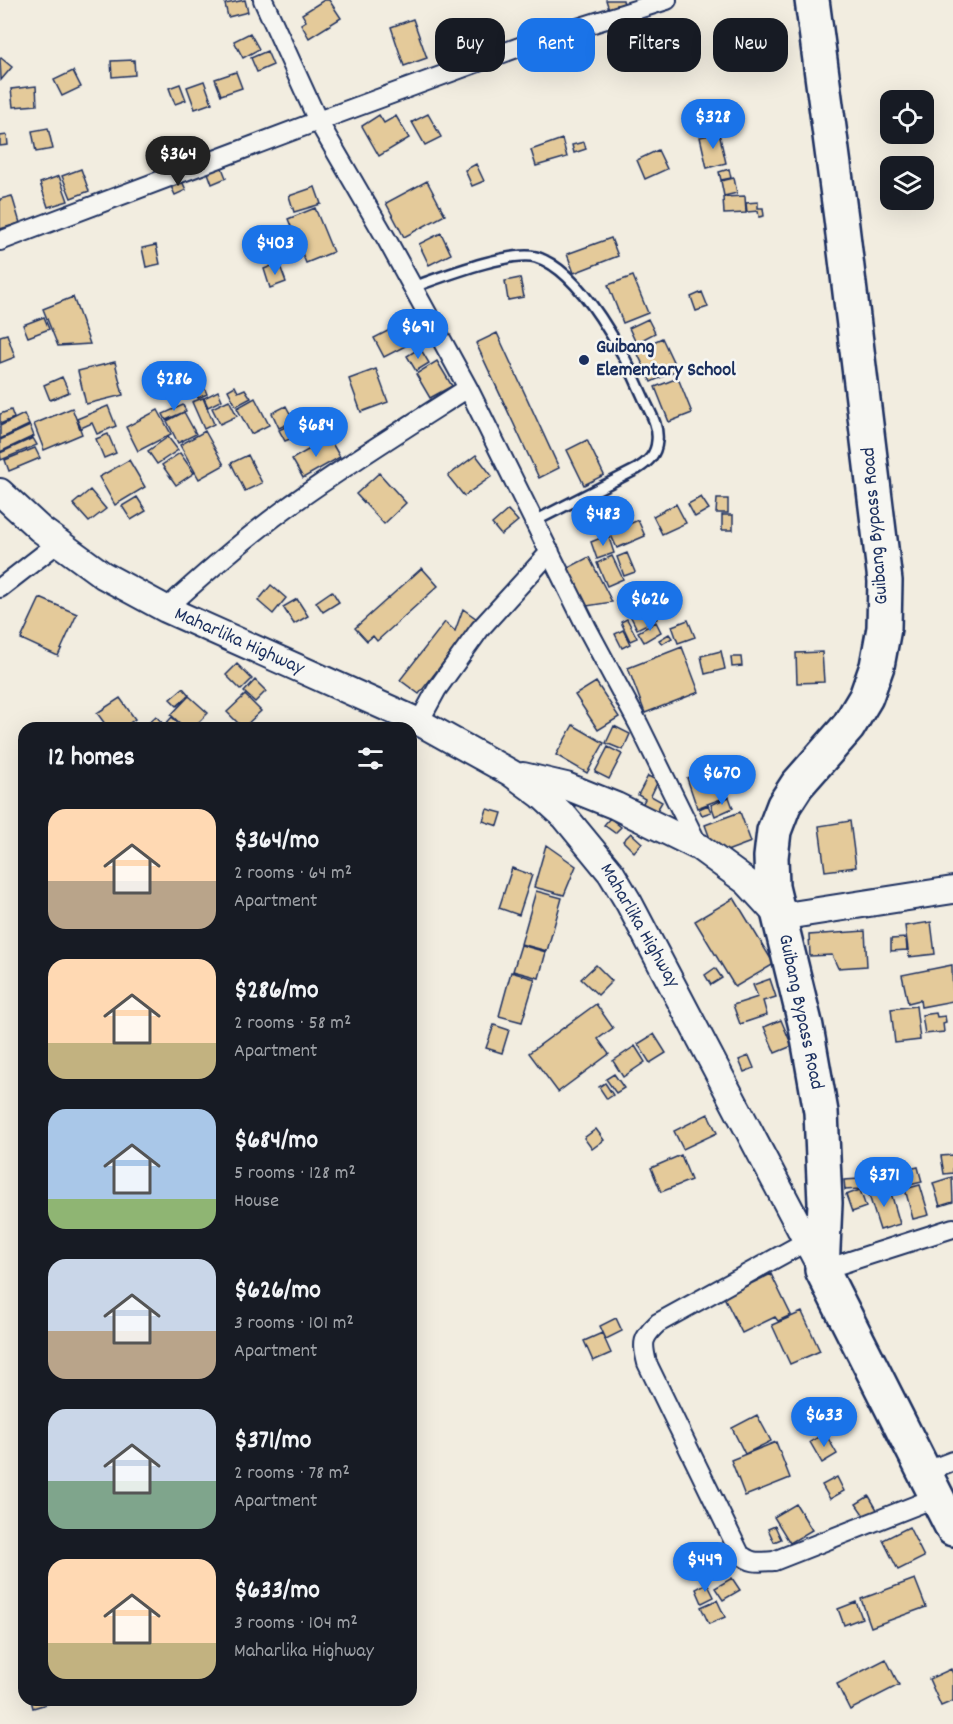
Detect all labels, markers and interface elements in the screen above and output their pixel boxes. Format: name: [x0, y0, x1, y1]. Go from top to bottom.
chip: Buy: [435, 18, 505, 72]
chip: Rent: [517, 18, 595, 72]
chip: Filters: [607, 18, 701, 72]
chip: New: [713, 18, 788, 72]
map controls: [880, 90, 934, 210]
button: locate: [880, 90, 934, 144]
pin: $328: [677, 99, 749, 150]
text: $328: [695, 104, 731, 132]
pin: $364: [142, 136, 214, 187]
text: $364: [159, 141, 197, 169]
button: layers: [880, 156, 934, 210]
pin: $403: [239, 225, 311, 276]
text: $403: [256, 230, 294, 258]
pin: $691: [382, 309, 454, 360]
text: $691: [401, 314, 435, 342]
place label: Guibang Elementary School: [596, 334, 736, 385]
marker: Guibang Elementary School: [577, 353, 591, 367]
pin: $286: [138, 361, 210, 412]
text: $286: [156, 366, 192, 394]
pin: $684: [280, 407, 352, 458]
text: $684: [298, 412, 334, 440]
street label: Guibang Bypass Road: [855, 446, 897, 606]
pin: $483: [567, 496, 639, 547]
text: $483: [585, 501, 621, 529]
pin: $626: [614, 581, 686, 632]
text: $626: [631, 586, 669, 614]
street label: Maharlika Highway: [169, 601, 309, 684]
text: 12 homes: [48, 740, 135, 777]
icon: filters: [354, 742, 387, 775]
pin: $670: [686, 755, 758, 806]
text: $670: [703, 760, 741, 788]
text: $364/mo: [234, 823, 319, 860]
icon: home: [96, 833, 168, 905]
street label: Maharlika Highway: [592, 858, 687, 994]
text: 2 rooms · 64 m²: [234, 860, 352, 888]
text: Apartment: [234, 888, 317, 916]
street label: Guibang Bypass Road: [770, 932, 830, 1092]
text: $286/mo: [234, 973, 319, 1010]
icon: home: [96, 983, 168, 1055]
text: 2 rooms · 58 m²: [234, 1010, 351, 1038]
text: Apartment: [234, 1038, 317, 1066]
text: $684/mo: [234, 1123, 318, 1160]
icon: home: [96, 1133, 168, 1205]
pin: $371: [848, 1157, 920, 1208]
text: 5 rooms · 128 m²: [234, 1160, 356, 1188]
text: $371: [868, 1162, 900, 1190]
text: House: [234, 1188, 279, 1216]
text: $626/mo: [234, 1273, 321, 1310]
icon: home: [96, 1283, 168, 1355]
text: 3 rooms · 101 m²: [234, 1310, 354, 1338]
text: Apartment: [234, 1338, 317, 1366]
pin: $633: [788, 1397, 860, 1448]
text: $633: [805, 1402, 843, 1430]
text: $371/mo: [234, 1423, 311, 1460]
icon: home: [96, 1433, 168, 1505]
text: 2 rooms · 78 m²: [234, 1460, 350, 1488]
text: Apartment: [234, 1488, 317, 1516]
pin: $449: [669, 1542, 741, 1593]
text: $449: [687, 1547, 723, 1575]
text: $633/mo: [234, 1573, 320, 1610]
icon: home: [96, 1583, 168, 1655]
text: 3 rooms · 104 m²: [234, 1610, 358, 1638]
text: Maharlika Highway: [234, 1638, 374, 1666]

